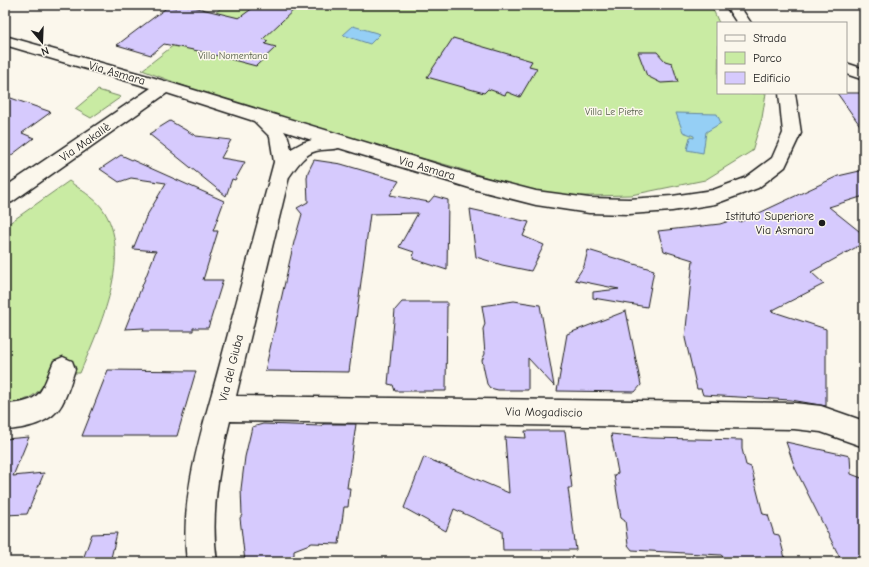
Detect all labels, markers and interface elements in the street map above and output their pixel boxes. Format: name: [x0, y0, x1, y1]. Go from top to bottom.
north arrow: [22, 22, 62, 62]
legend: [717, 22, 847, 94]
text: Strada: [753, 31, 786, 45]
text: N: [40, 44, 51, 58]
park label: Villa Nomentana: [198, 50, 268, 62]
text: Parco: [753, 51, 782, 65]
street label: Via Asmara: [87, 58, 147, 88]
text: Edificio: [753, 71, 790, 85]
park label: Villa Le Pietre: [585, 106, 643, 118]
street label: Via Makallè: [57, 119, 113, 165]
street label: Via Asmara: [397, 153, 457, 183]
place label: Istituto Superiore Via Asmara: [726, 209, 814, 237]
marker: Istituto Superiore Via Asmara: [817, 218, 827, 228]
street label: Via del Giuba: [216, 333, 246, 403]
street label: Via Mogadiscio: [505, 404, 583, 420]

